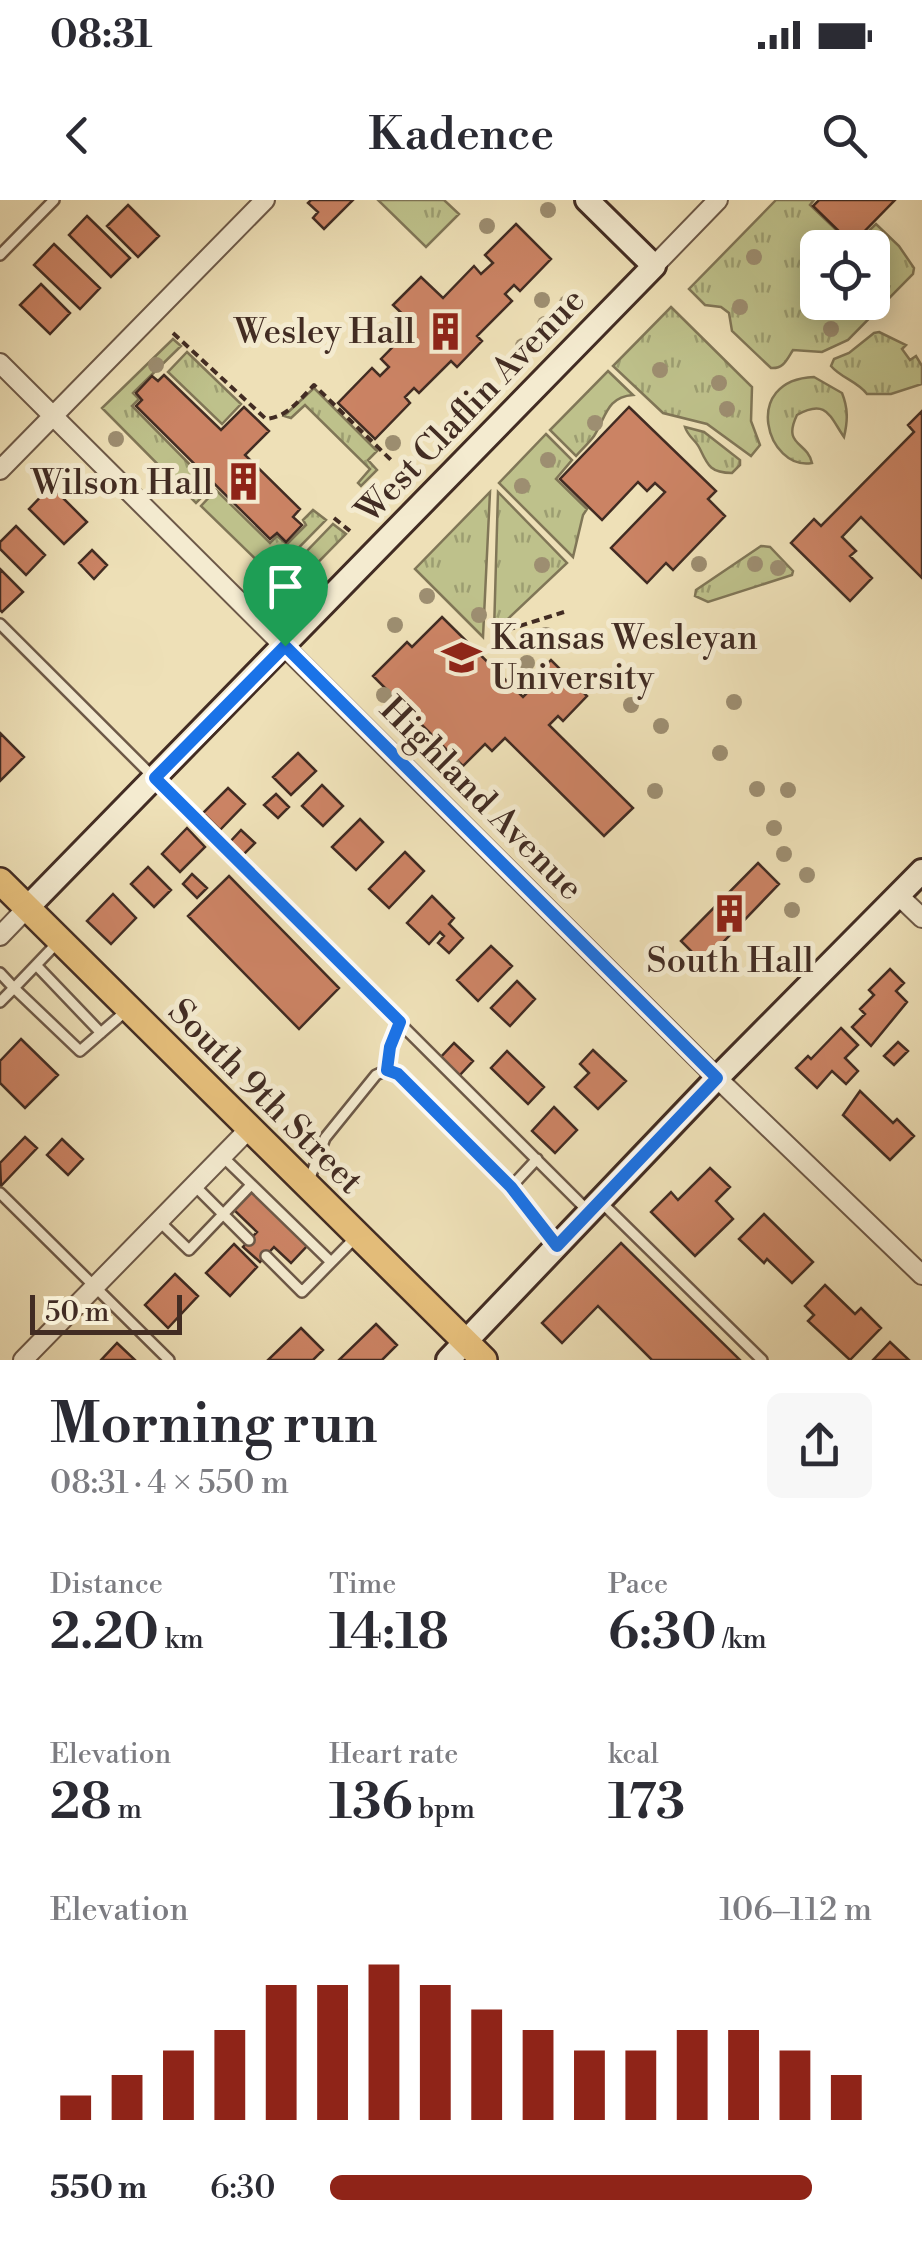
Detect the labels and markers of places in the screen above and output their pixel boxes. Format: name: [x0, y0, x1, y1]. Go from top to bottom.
building icon: Wesley Hall: [424, 310, 466, 352]
place label: Wesley Hall: [233, 311, 415, 354]
building icon: Wilson Hall: [222, 461, 264, 503]
place label: Wilson Hall: [30, 462, 213, 505]
pin: [243, 544, 328, 647]
place label: Kansas Wesleyan University: [491, 617, 758, 700]
school or university icon: Kansas Wesleyan University: [440, 636, 482, 678]
building icon: South Hall: [709, 892, 751, 934]
place label: South Hall: [646, 940, 814, 983]

